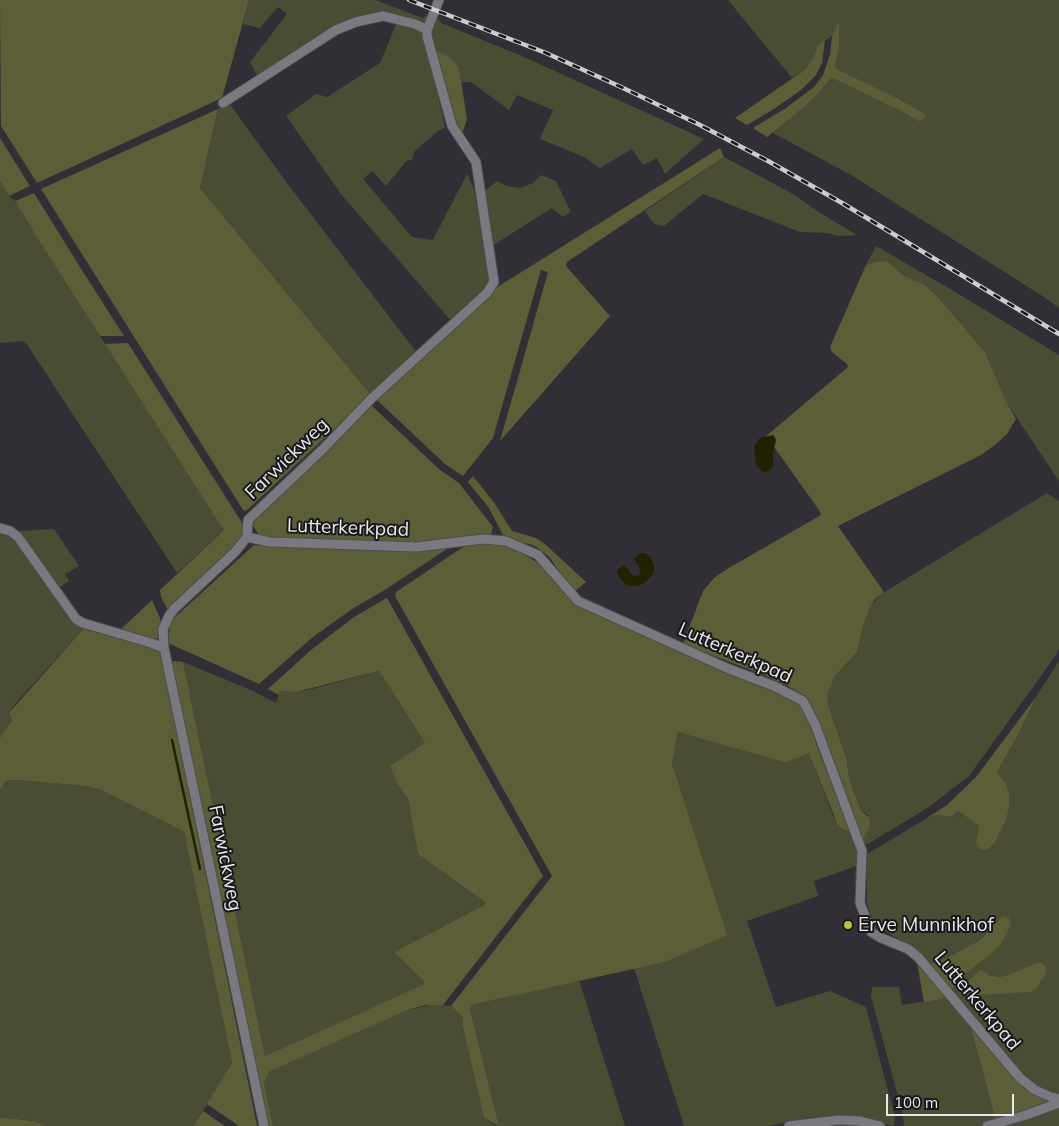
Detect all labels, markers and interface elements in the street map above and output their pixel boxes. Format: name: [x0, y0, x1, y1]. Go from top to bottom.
street label: Farwickweg: [241, 414, 333, 504]
street label: Lutterkerkpad: [287, 514, 409, 542]
street label: Lutterkerkpad: [675, 618, 795, 688]
street label: Farwickweg: [204, 803, 246, 913]
place label: Erve Munnikhof: [858, 914, 994, 936]
marker: Erve Munnikhof: [842, 919, 854, 931]
street label: Lutterkerkpad: [929, 947, 1025, 1055]
scale bar: [889, 1084, 1016, 1116]
text: 100 m: [894, 1093, 938, 1112]

